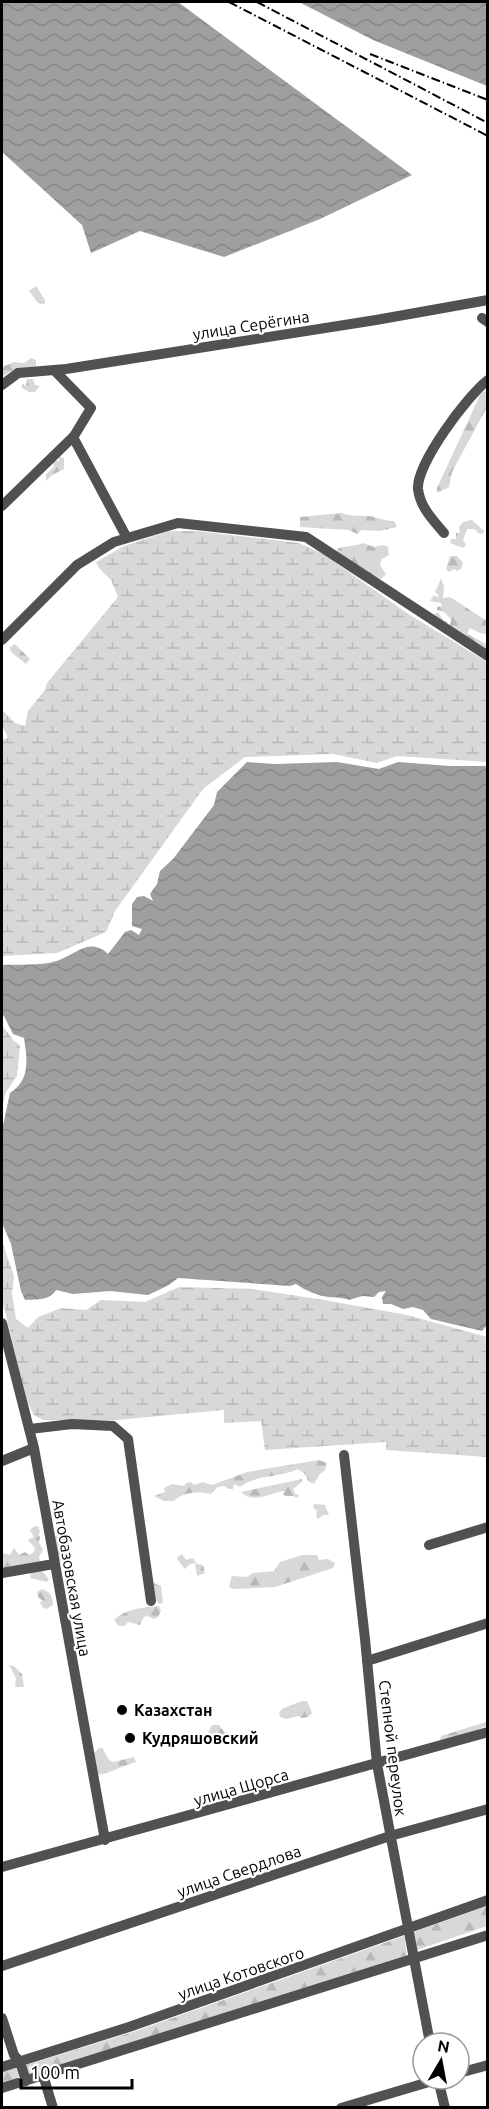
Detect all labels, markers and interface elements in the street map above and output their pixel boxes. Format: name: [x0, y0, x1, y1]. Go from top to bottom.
street label: улица Серёгина: [191, 307, 311, 343]
street label: Автобазовская улица: [49, 1498, 95, 1658]
street label: Степной переулок: [376, 1679, 410, 1817]
place label: Казахстан: [134, 1701, 212, 1719]
marker: Казахстан: [115, 1703, 129, 1717]
place label: Кудряшовский: [142, 1729, 259, 1747]
marker: Кудряшовский: [123, 1731, 137, 1745]
street label: улица Щорса: [192, 1765, 290, 1809]
street label: улица Свердлова: [175, 1841, 303, 1901]
street label: улица Котовского: [176, 1943, 306, 2003]
north arrow: [411, 2031, 471, 2091]
text: N: [436, 2036, 451, 2056]
scale bar: [21, 2052, 132, 2090]
text: 100 m: [30, 2062, 80, 2082]

